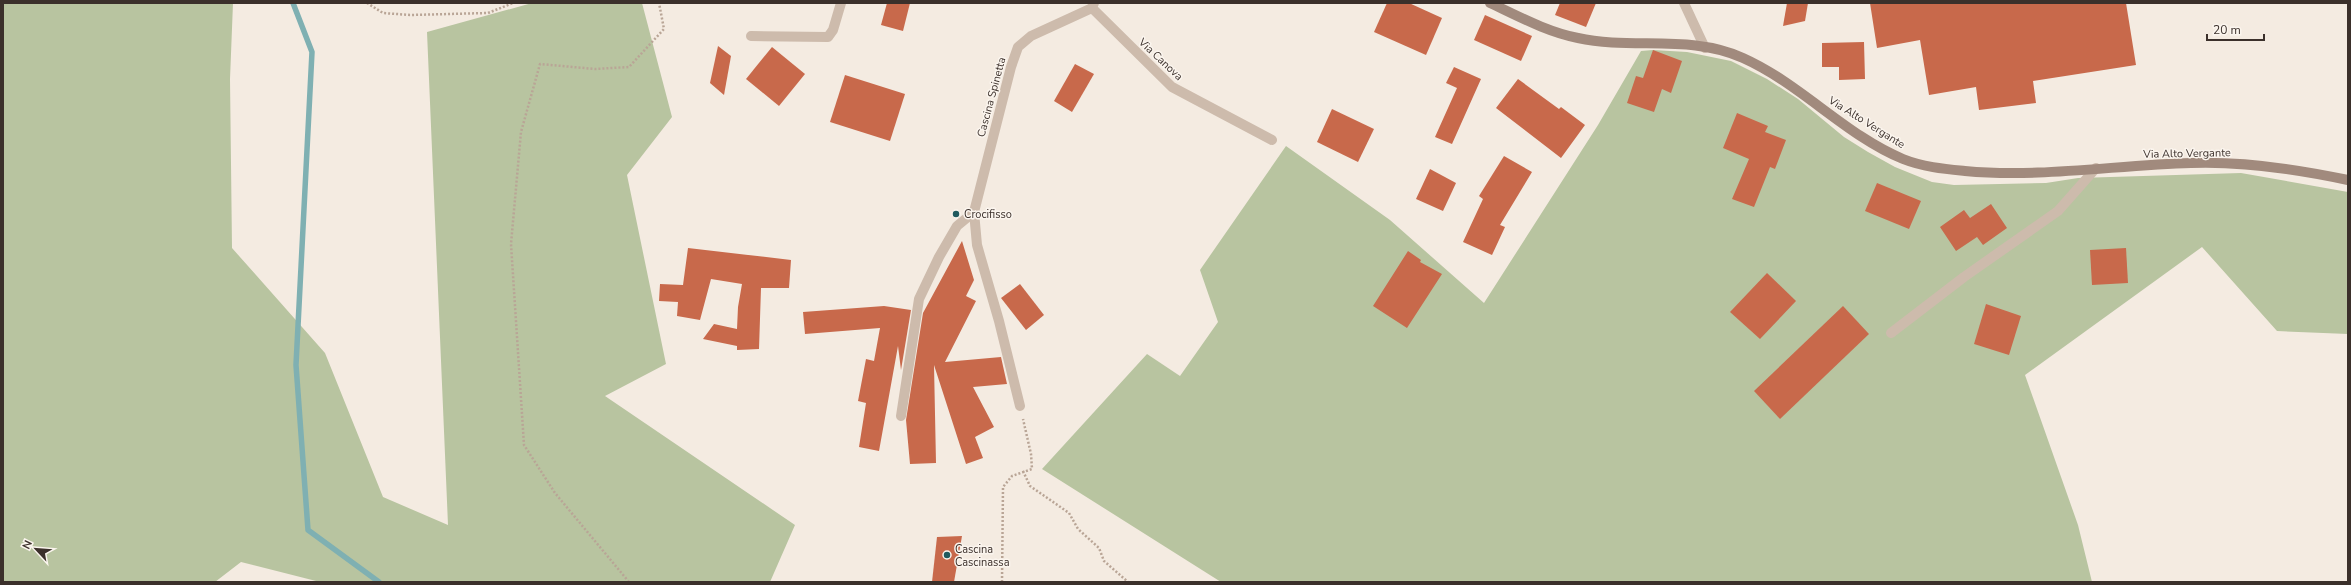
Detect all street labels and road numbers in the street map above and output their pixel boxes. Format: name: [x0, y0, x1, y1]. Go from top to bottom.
street label: Via Canova: [1135, 34, 1186, 84]
street label: Cascina Spinetta: [974, 55, 1009, 139]
street label: Via Alto Vergante: [1825, 92, 1908, 152]
street label: Via Alto Vergante: [2142, 145, 2231, 162]

